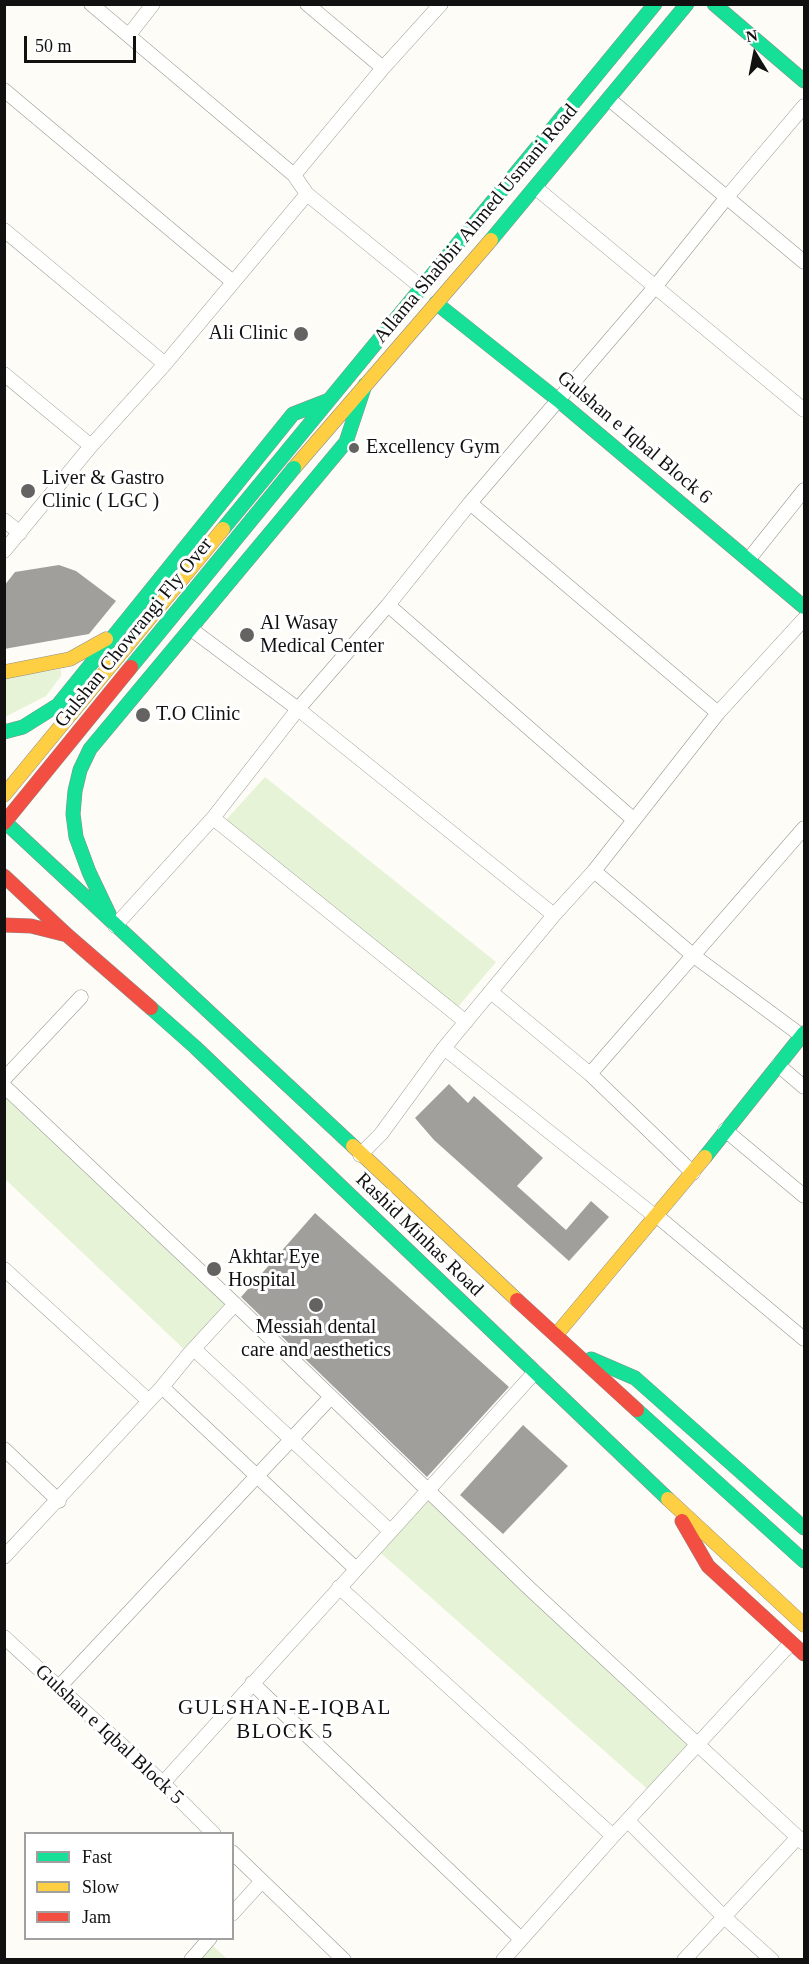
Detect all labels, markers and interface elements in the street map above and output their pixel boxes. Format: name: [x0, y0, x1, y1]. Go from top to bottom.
scale bar: [27, 24, 140, 62]
north arrow: [725, 24, 785, 84]
text: N: [745, 26, 759, 45]
text: 50 m: [35, 36, 72, 56]
street label: Allama Shabbir Ahmed Usmani Road: [354, 82, 598, 366]
place label: Ali Clinic: [203, 322, 288, 346]
marker: Ali Clinic: [292, 325, 310, 343]
street label: Gulshan e Iqbal Block 6: [542, 358, 726, 518]
place label: Excellency Gym: [366, 436, 517, 460]
marker: Excellency Gym: [347, 441, 361, 455]
place label: Liver & Gastro Clinic ( LGC ): [42, 467, 179, 514]
marker: Liver & Gastro Clinic ( LGC ): [19, 482, 37, 500]
street label: Gulshan Chowrangi Fly Over: [39, 520, 229, 746]
place label: Al Wasay Medical Center: [260, 612, 403, 659]
marker: Al Wasay Medical Center: [238, 626, 256, 644]
place label: T.O Clinic: [156, 703, 247, 727]
marker: T.O Clinic: [134, 706, 152, 724]
street label: Rashid Minhas Road: [341, 1159, 497, 1311]
place label: Akhtar Eye Hospital: [228, 1246, 333, 1293]
marker: Akhtar Eye Hospital: [205, 1260, 223, 1278]
marker: Messiah dental care and aesthetics: [307, 1296, 325, 1314]
place label: Messiah dental care and aesthetics: [226, 1316, 406, 1363]
street label: Gulshan e Iqbal Block 5: [20, 1651, 198, 1819]
district label: GULSHAN-E-IQBAL BLOCK 5: [177, 1695, 393, 1745]
legend: [24, 1832, 234, 1940]
text: Fast: [82, 1847, 112, 1867]
text: Slow: [82, 1877, 119, 1897]
text: Jam: [82, 1907, 111, 1927]

